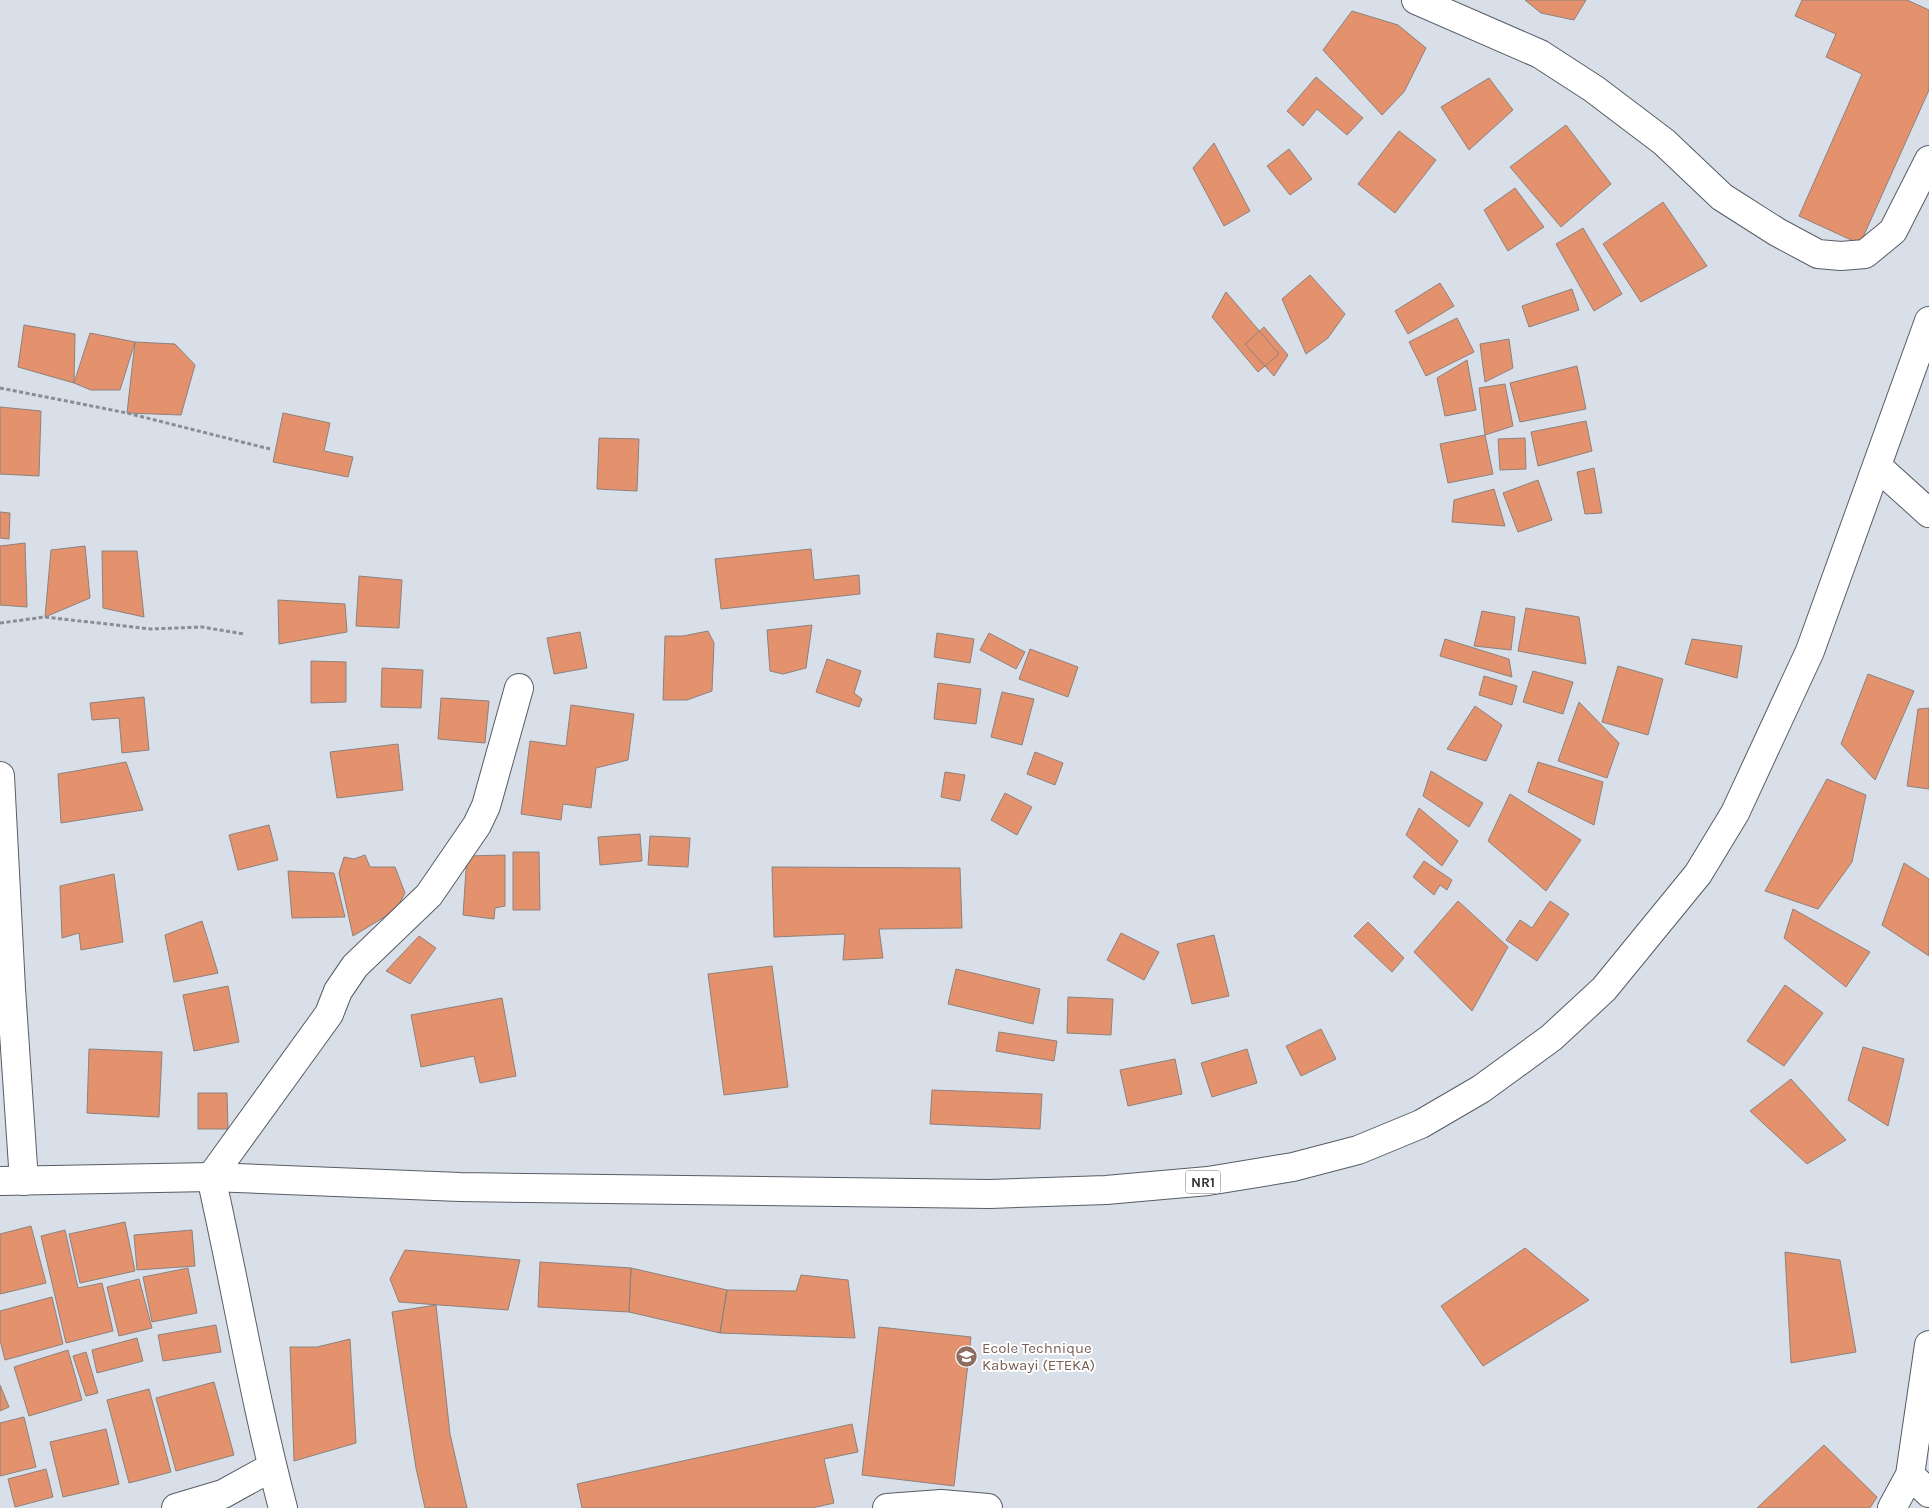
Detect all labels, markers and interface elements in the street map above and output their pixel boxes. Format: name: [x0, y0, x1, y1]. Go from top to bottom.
road number: NR1: [1186, 1170, 1220, 1194]
place label: Ecole Technique Kabwayi (ETEKA): [982, 1339, 1095, 1374]
school or university icon: Ecole Technique Kabwayi (ETEKA): [954, 1345, 978, 1369]

